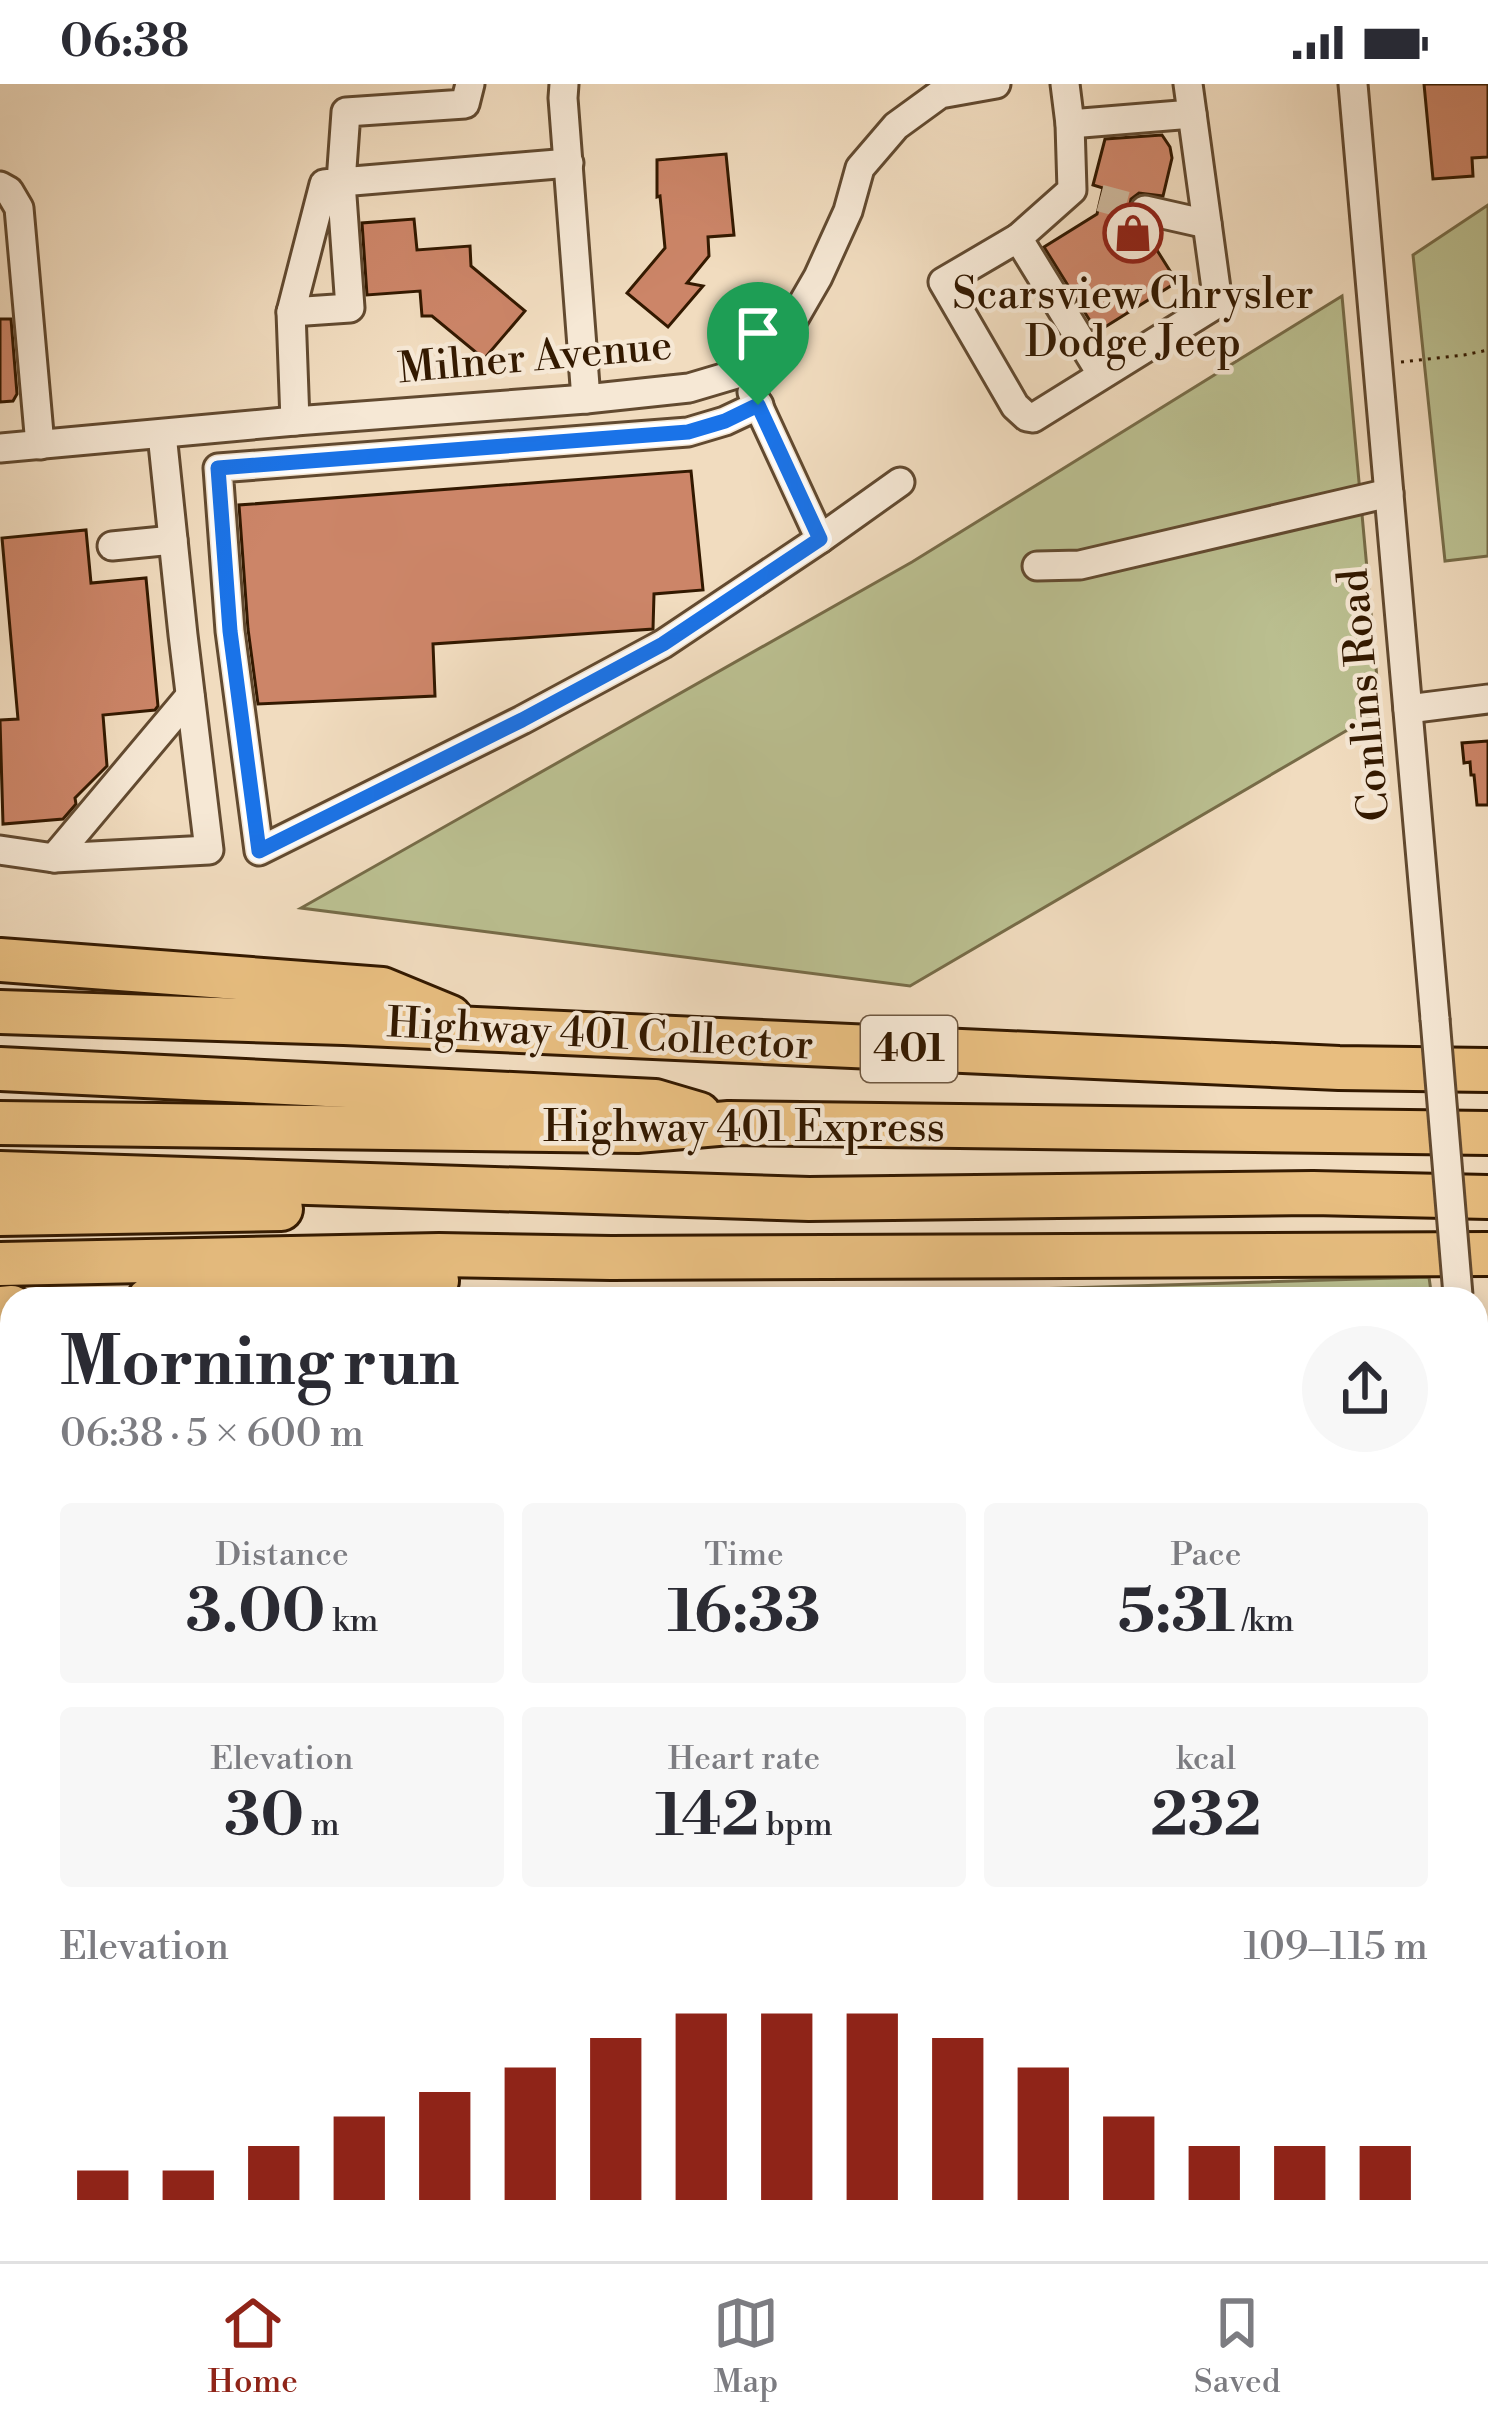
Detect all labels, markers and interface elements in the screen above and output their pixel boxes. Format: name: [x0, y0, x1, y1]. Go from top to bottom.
text: 06:38: [60, 14, 189, 71]
shop icon: Scarsview Chrysler Dodge Jeep: [1102, 202, 1164, 264]
place label: Scarsview Chrysler Dodge Jeep: [952, 269, 1314, 371]
pin: [707, 282, 809, 405]
icon: arrive: [725, 300, 791, 366]
street label: Milner Avenue: [396, 320, 674, 396]
street label: Conlins Road: [1328, 566, 1402, 823]
street label: Highway 401 Collector: [385, 997, 815, 1074]
road number: 401: [861, 1016, 957, 1082]
street label: Highway 401 Express: [543, 1102, 945, 1156]
text: Morning run: [60, 1323, 459, 1406]
button: share: [1302, 1326, 1428, 1452]
text: 06:38 · 5 × 600 m: [60, 1410, 364, 1459]
text: Distance: [215, 1535, 349, 1576]
text: Time: [704, 1535, 784, 1576]
text: Pace: [1171, 1535, 1241, 1576]
text: 3.00: [186, 1576, 325, 1651]
text: 16:33: [667, 1576, 821, 1651]
text: 5:31: [1118, 1576, 1235, 1651]
text: km: [325, 1601, 378, 1642]
text: /km: [1235, 1601, 1294, 1642]
text: Elevation: [211, 1739, 353, 1780]
text: Heart rate: [668, 1739, 820, 1780]
text: kcal: [1176, 1739, 1236, 1780]
text: 30: [224, 1780, 304, 1855]
text: 142: [655, 1780, 759, 1855]
text: 232: [1150, 1780, 1262, 1855]
text: m: [304, 1805, 340, 1846]
text: bpm: [759, 1805, 833, 1846]
text: Elevation: [60, 1923, 229, 1972]
text: 109–115 m: [1243, 1923, 1428, 1972]
tab: Home: [207, 2290, 298, 2403]
tab: Map: [713, 2290, 779, 2403]
tab: Saved: [1194, 2290, 1281, 2403]

